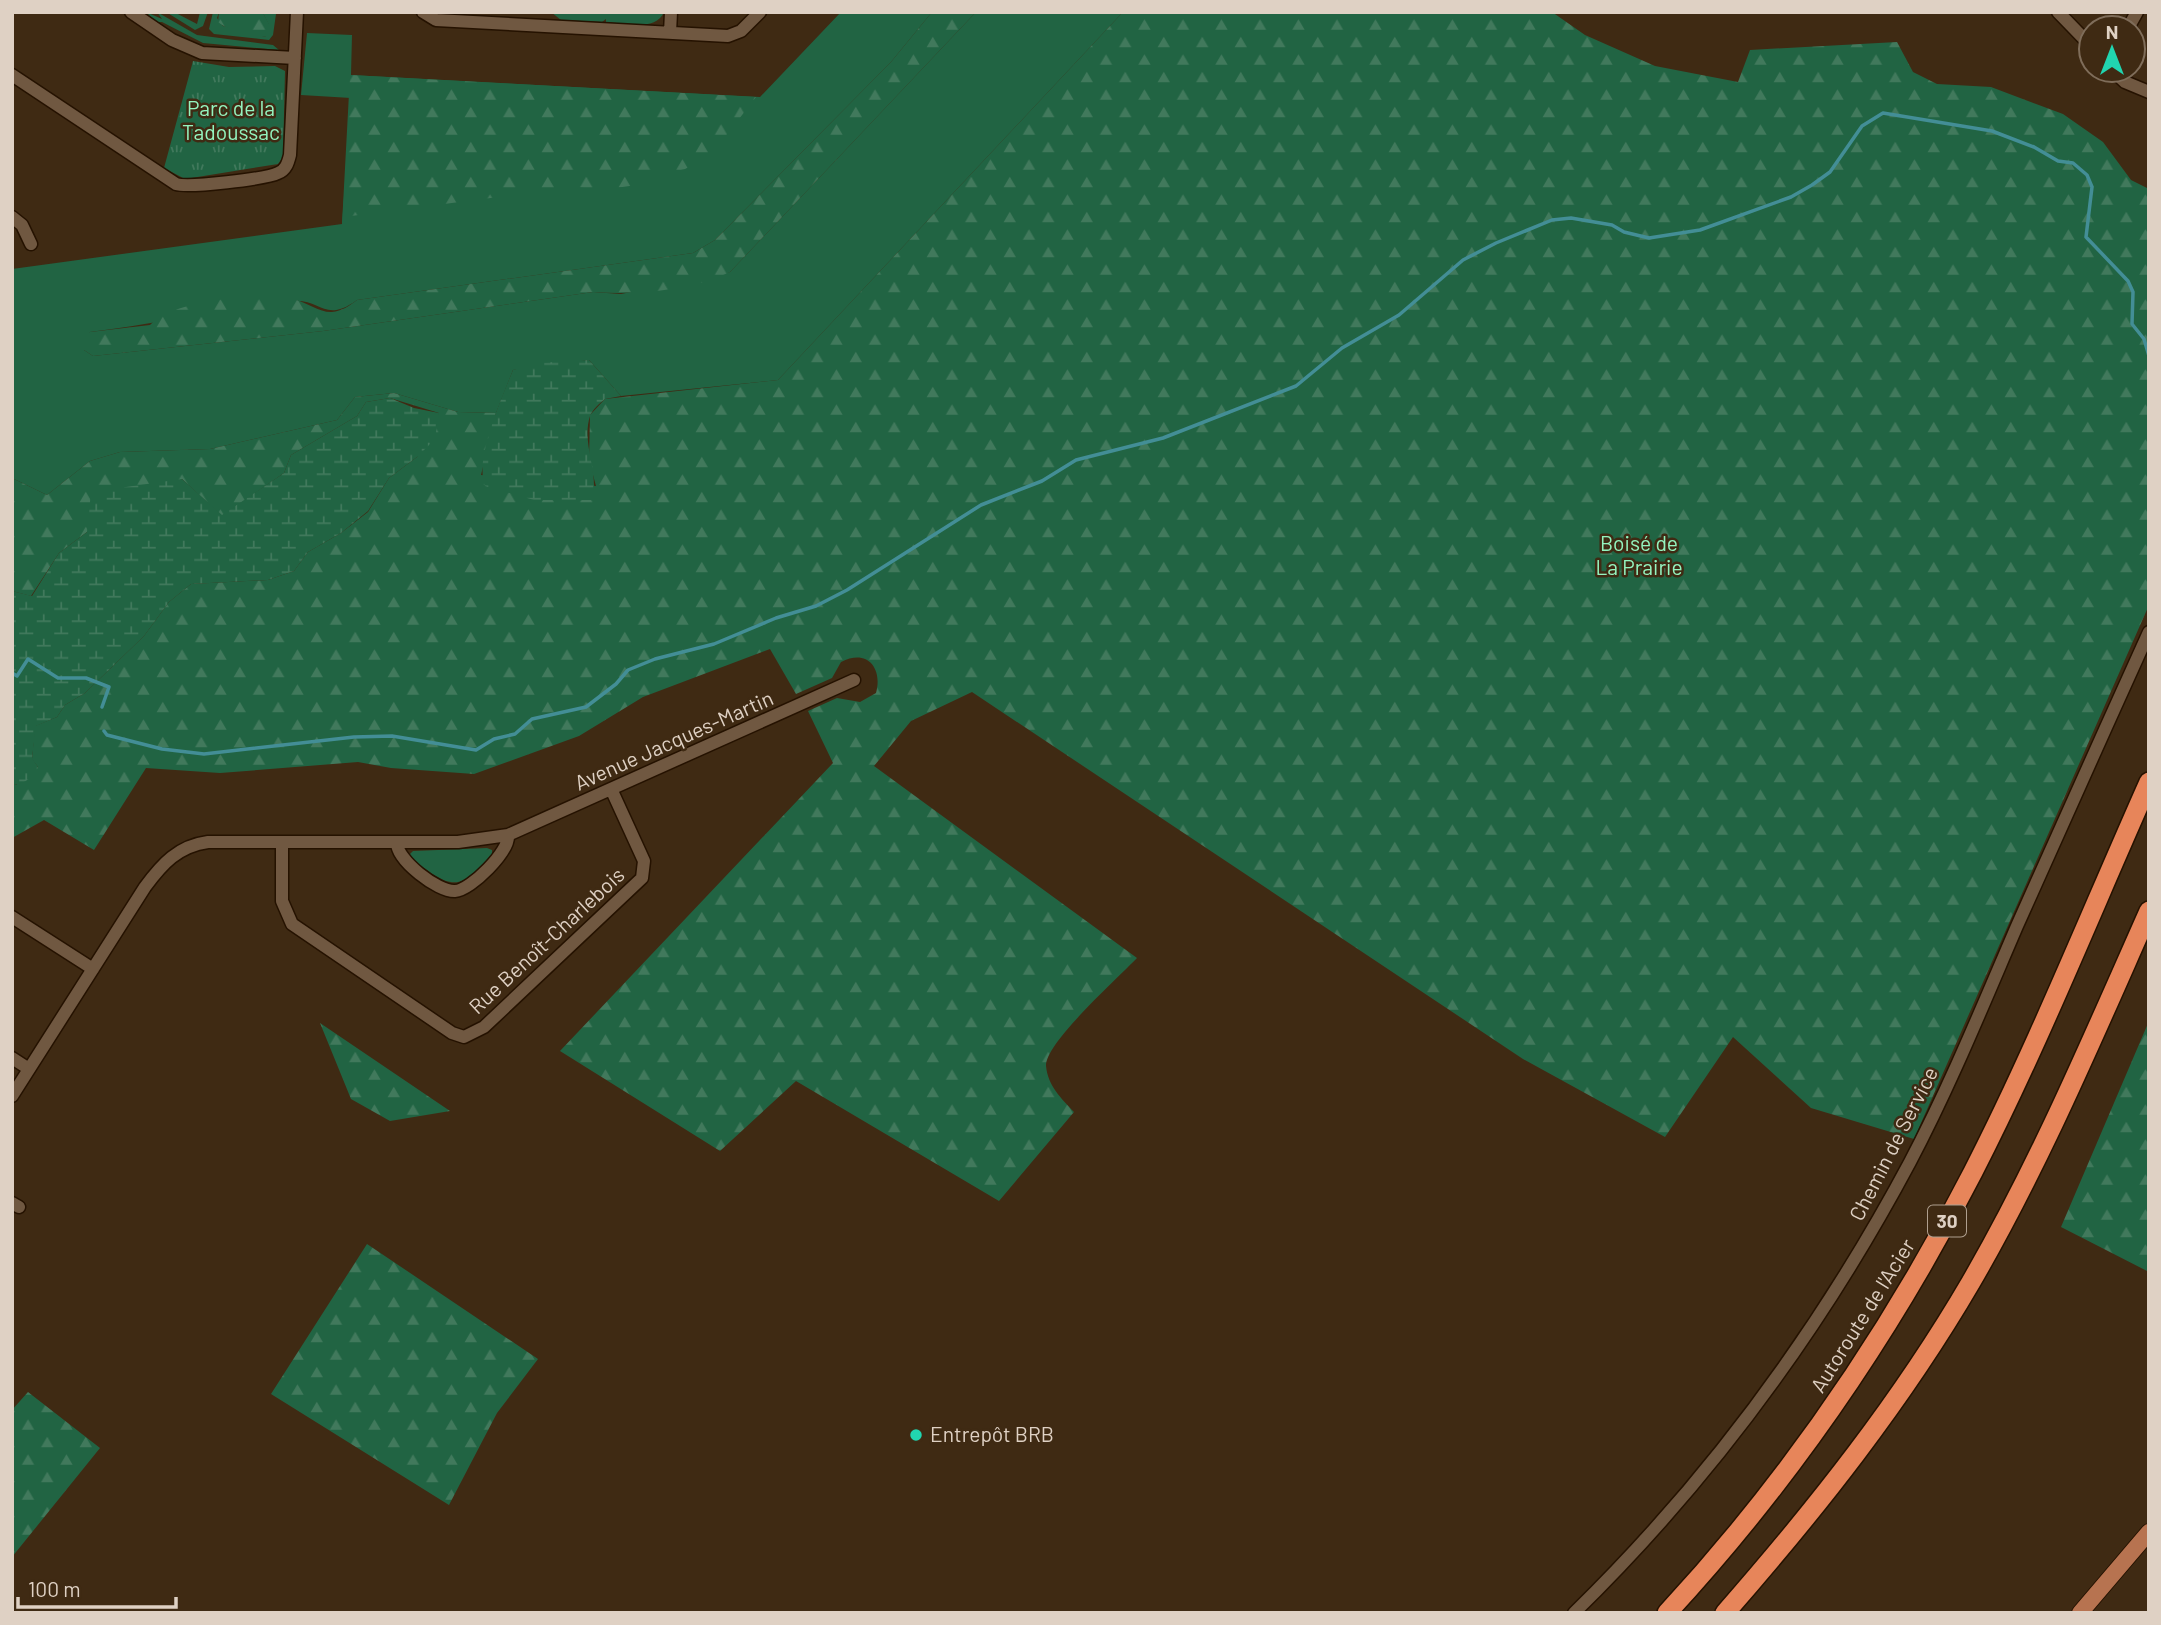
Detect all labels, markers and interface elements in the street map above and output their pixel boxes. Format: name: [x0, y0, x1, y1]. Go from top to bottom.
north arrow: [2077, 14, 2147, 84]
text: N: [2106, 20, 2118, 43]
park label: Parc de la Tadoussac: [182, 95, 280, 144]
park label: Boisé de La Prairie: [1595, 530, 1683, 579]
street label: Avenue Jacques-Martin: [570, 684, 777, 795]
street label: Rue Benoît-Charlebois: [463, 861, 629, 1018]
street label: Chemin de Service: [1843, 1062, 1942, 1224]
road number: 30: [1928, 1205, 1966, 1236]
street label: Autoroute de l'Acier: [1804, 1233, 1919, 1397]
place label: Entrepôt BRB: [930, 1421, 1054, 1446]
marker: Entrepôt BRB: [908, 1427, 924, 1443]
scale bar: [18, 1566, 175, 1610]
text: 100 m: [28, 1576, 81, 1601]

